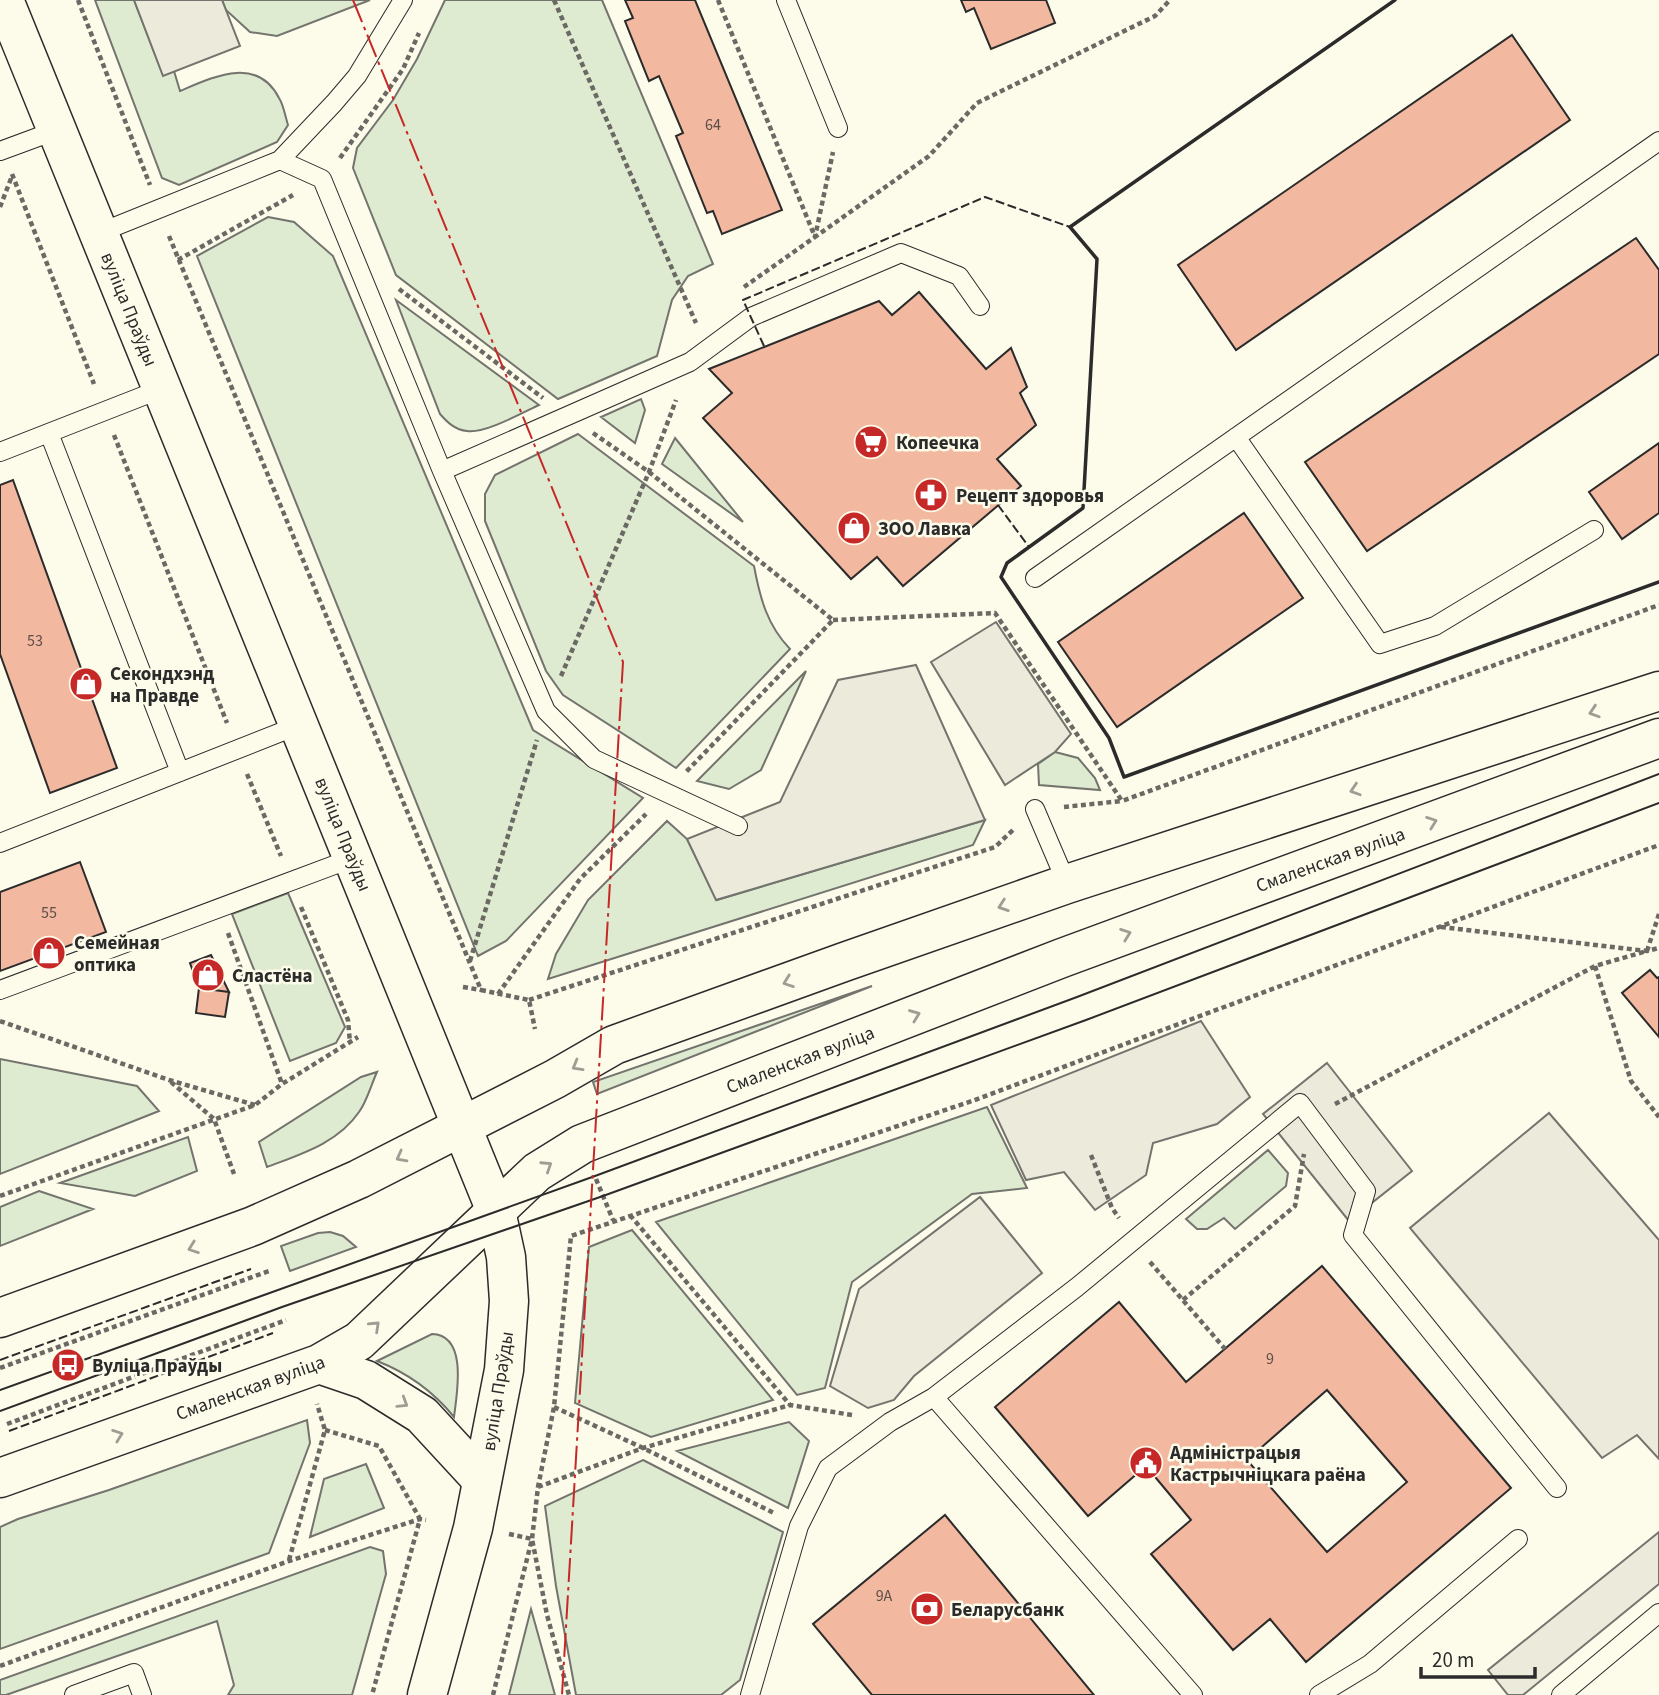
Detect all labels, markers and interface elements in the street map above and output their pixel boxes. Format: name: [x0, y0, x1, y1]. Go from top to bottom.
house number: 64: [705, 114, 721, 136]
street label: вуліца Праўды: [93, 248, 164, 371]
supermarket icon: Копеечка: [852, 423, 890, 461]
place label: Копеечка: [896, 430, 979, 457]
pharmacy icon: Рецепт здоровья: [912, 476, 950, 514]
place label: Рецепт здоровья: [956, 483, 1104, 510]
shop icon: ЗОО Лавка: [835, 509, 873, 547]
place label: ЗОО Лавка: [878, 516, 971, 543]
house number: 53: [27, 630, 43, 652]
place label: Секондхэнд на Правде: [110, 661, 214, 710]
shop icon: Секондхэнд на Правде: [67, 665, 105, 703]
one-way arrow: [1588, 704, 1601, 718]
street label: вуліца Праўды: [307, 773, 378, 896]
one-way arrow: [1349, 782, 1361, 796]
one-way arrow: [1425, 816, 1437, 830]
street label: Смаленская вуліца: [1252, 821, 1409, 900]
one-way arrow: [997, 898, 1009, 912]
house number: 55: [41, 902, 57, 924]
one-way arrow: [1120, 928, 1132, 942]
place label: Семейная оптика: [74, 930, 160, 979]
shop icon: Семейная оптика: [30, 934, 68, 972]
shop icon: Сластёна: [189, 956, 227, 994]
place label: Сластёна: [232, 963, 313, 990]
one-way arrow: [782, 974, 794, 988]
one-way arrow: [909, 1009, 921, 1023]
street label: Смаленская вуліца: [722, 1020, 879, 1101]
one-way arrow: [572, 1058, 585, 1071]
one-way arrow: [396, 1149, 408, 1162]
one-way arrow: [539, 1162, 552, 1174]
one-way arrow: [187, 1240, 199, 1254]
one-way arrow: [367, 1321, 380, 1334]
street label: вуліца Праўды: [476, 1329, 521, 1453]
bus stop icon: Вуліца Праўды: [49, 1346, 87, 1384]
house number: 9: [1266, 1348, 1274, 1370]
street label: Смаленская вуліца: [172, 1349, 329, 1428]
place label: Вуліца Праўды: [92, 1353, 222, 1380]
one-way arrow: [395, 1394, 408, 1407]
one-way arrow: [112, 1430, 124, 1444]
place label: Адміністрацыя Кастрычніцкага раёна: [1169, 1440, 1366, 1489]
public building icon: Адміністрацыя Кастрычніцкага раёна: [1127, 1444, 1165, 1482]
house number: 9А: [876, 1585, 893, 1607]
bank icon: Беларусбанк: [908, 1590, 946, 1628]
place label: Беларусбанк: [951, 1597, 1065, 1624]
scale bar: [1421, 1636, 1535, 1680]
text: 20 m: [1432, 1645, 1474, 1675]

